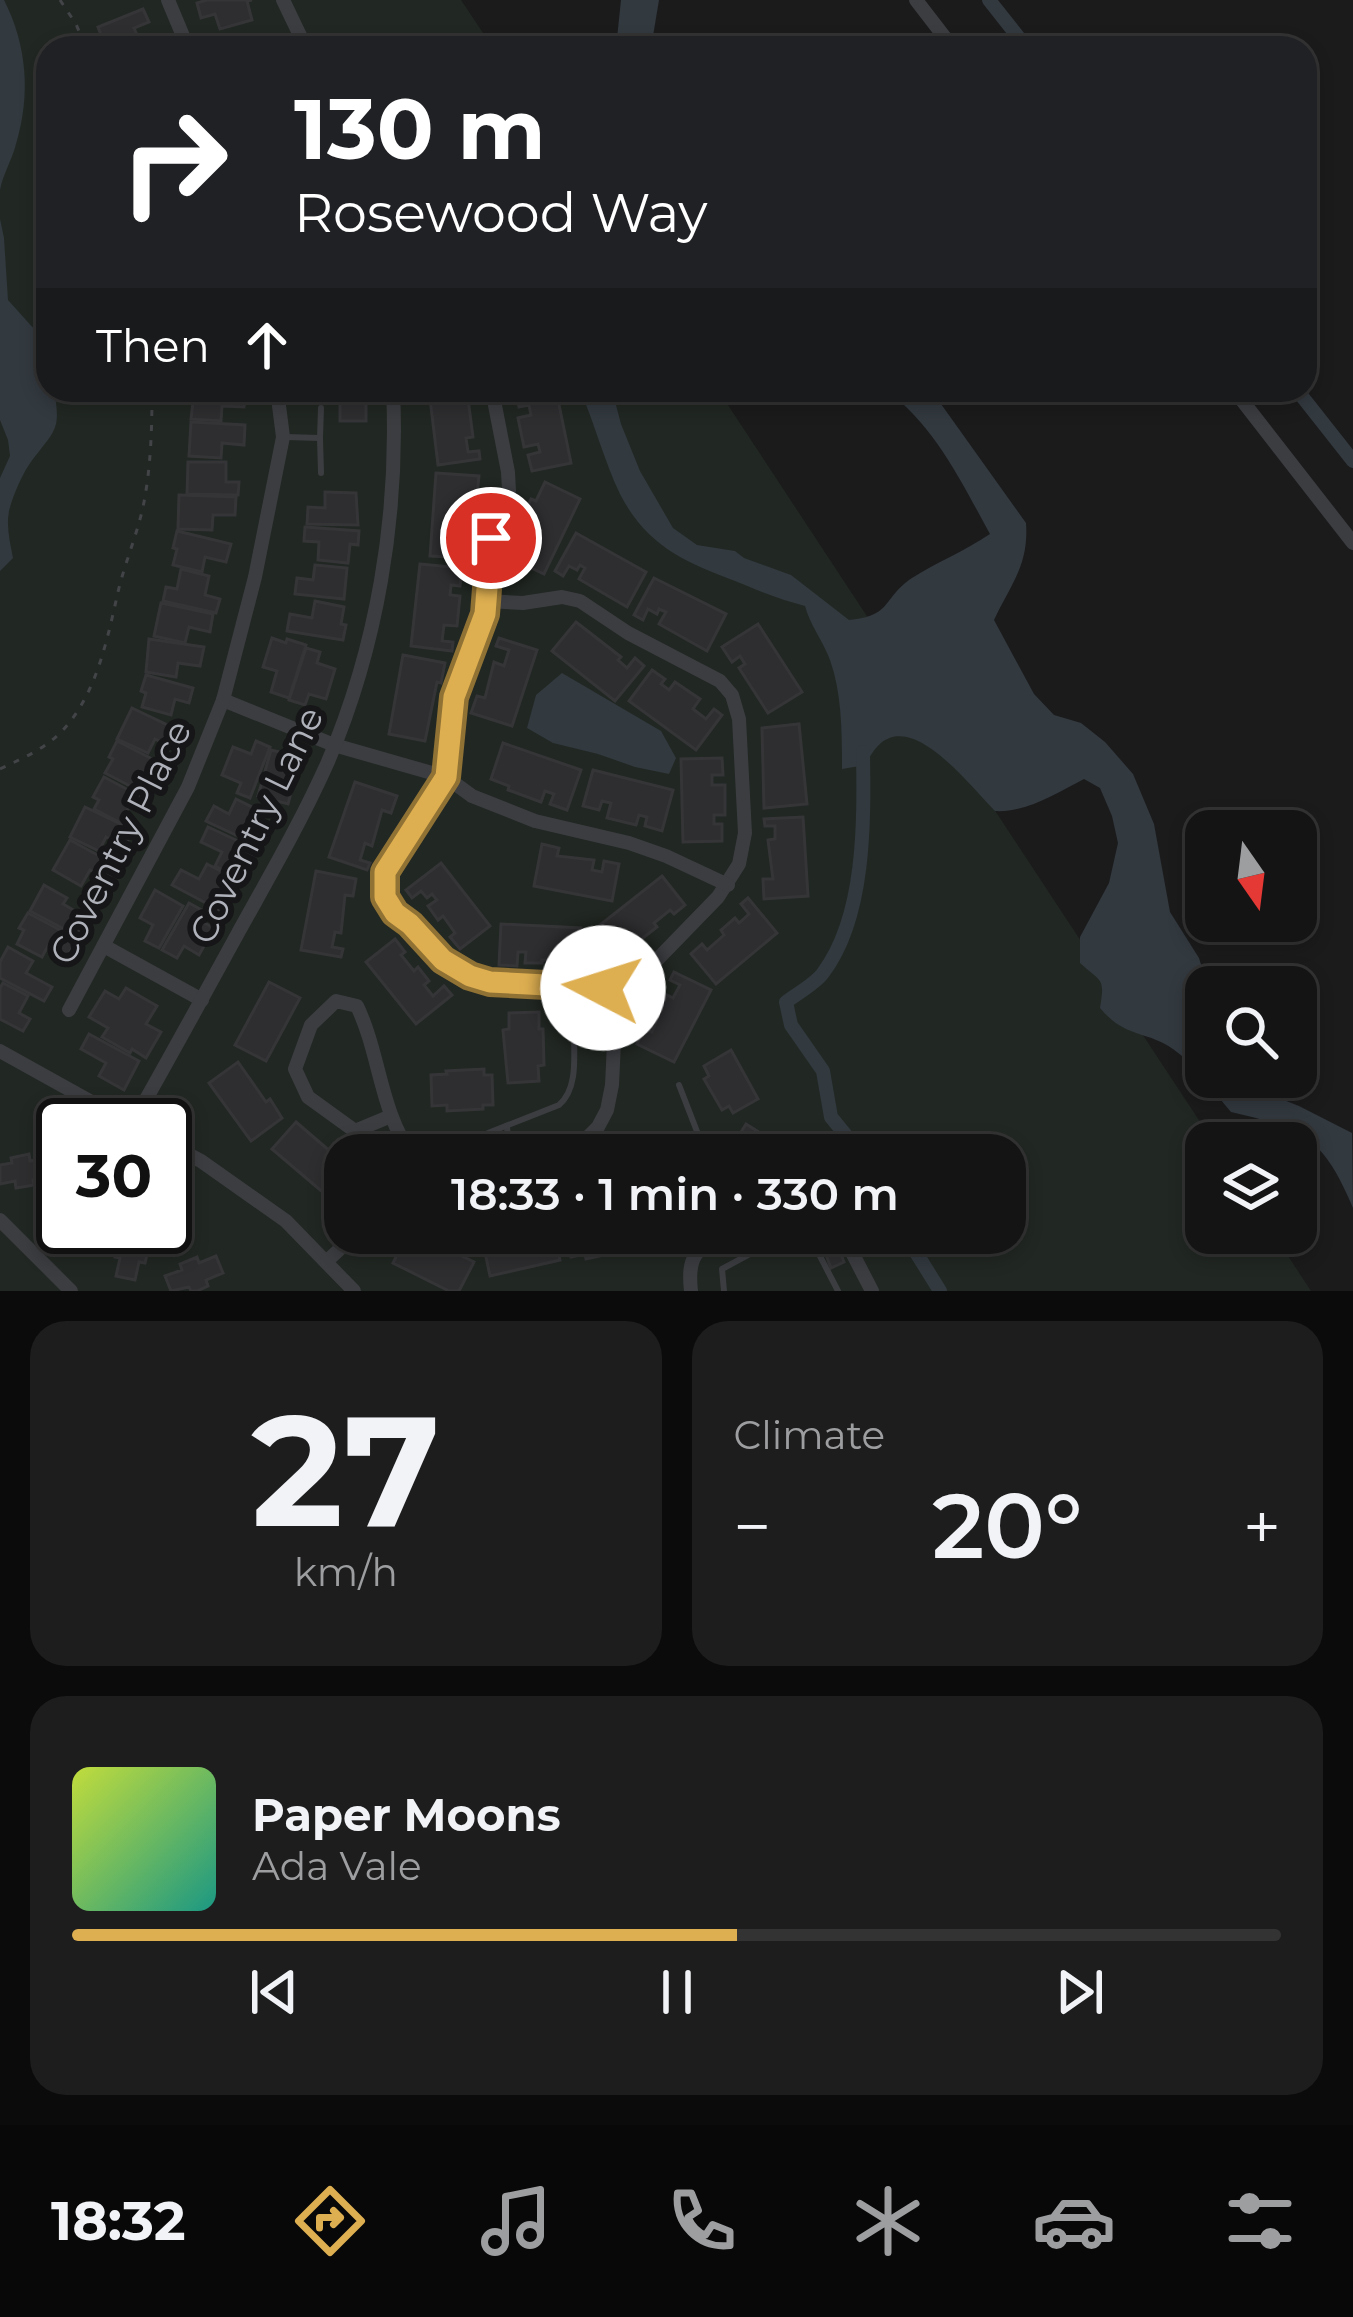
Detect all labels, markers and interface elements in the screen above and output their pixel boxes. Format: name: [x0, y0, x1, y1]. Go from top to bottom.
text: 130 m: [294, 78, 546, 180]
icon: right: [96, 84, 252, 240]
text: Rosewood Way: [294, 180, 708, 246]
icon: ahead: [234, 312, 300, 378]
text: Then: [96, 318, 210, 373]
pin: [440, 487, 542, 589]
icon: arrive: [458, 505, 524, 571]
street label: Coventry Lane: [180, 699, 332, 951]
street label: Coventry Place: [40, 713, 200, 971]
north arrow: [1185, 810, 1317, 942]
map controls: [1185, 810, 1317, 1254]
position arrow: [540, 925, 666, 1051]
button: search: [1185, 966, 1317, 1098]
speed limit sign: 30: [36, 1098, 192, 1254]
button: layers: [1185, 1122, 1317, 1254]
text: 18:33 · 1 min · 330 m: [451, 1166, 899, 1221]
text: 27: [251, 1375, 440, 1565]
text: Climate: [734, 1411, 885, 1459]
text: 20°: [932, 1471, 1083, 1581]
text: −: [734, 1486, 771, 1567]
text: +: [1243, 1486, 1281, 1567]
text: km/h: [294, 1548, 398, 1596]
text: Paper Moons: [252, 1787, 561, 1842]
text: Ada Vale: [252, 1842, 422, 1890]
icon: previous: [241, 1959, 307, 2025]
icon: pause: [644, 1959, 710, 2025]
icon: next: [1047, 1959, 1113, 2025]
icon: directions: [288, 2179, 372, 2263]
icon: music: [474, 2179, 558, 2263]
icon: phone: [660, 2179, 744, 2263]
icon: climate: [846, 2179, 930, 2263]
icon: car: [1032, 2179, 1116, 2263]
icon: filters: [1218, 2179, 1302, 2263]
text: 18:32: [51, 2188, 186, 2254]

